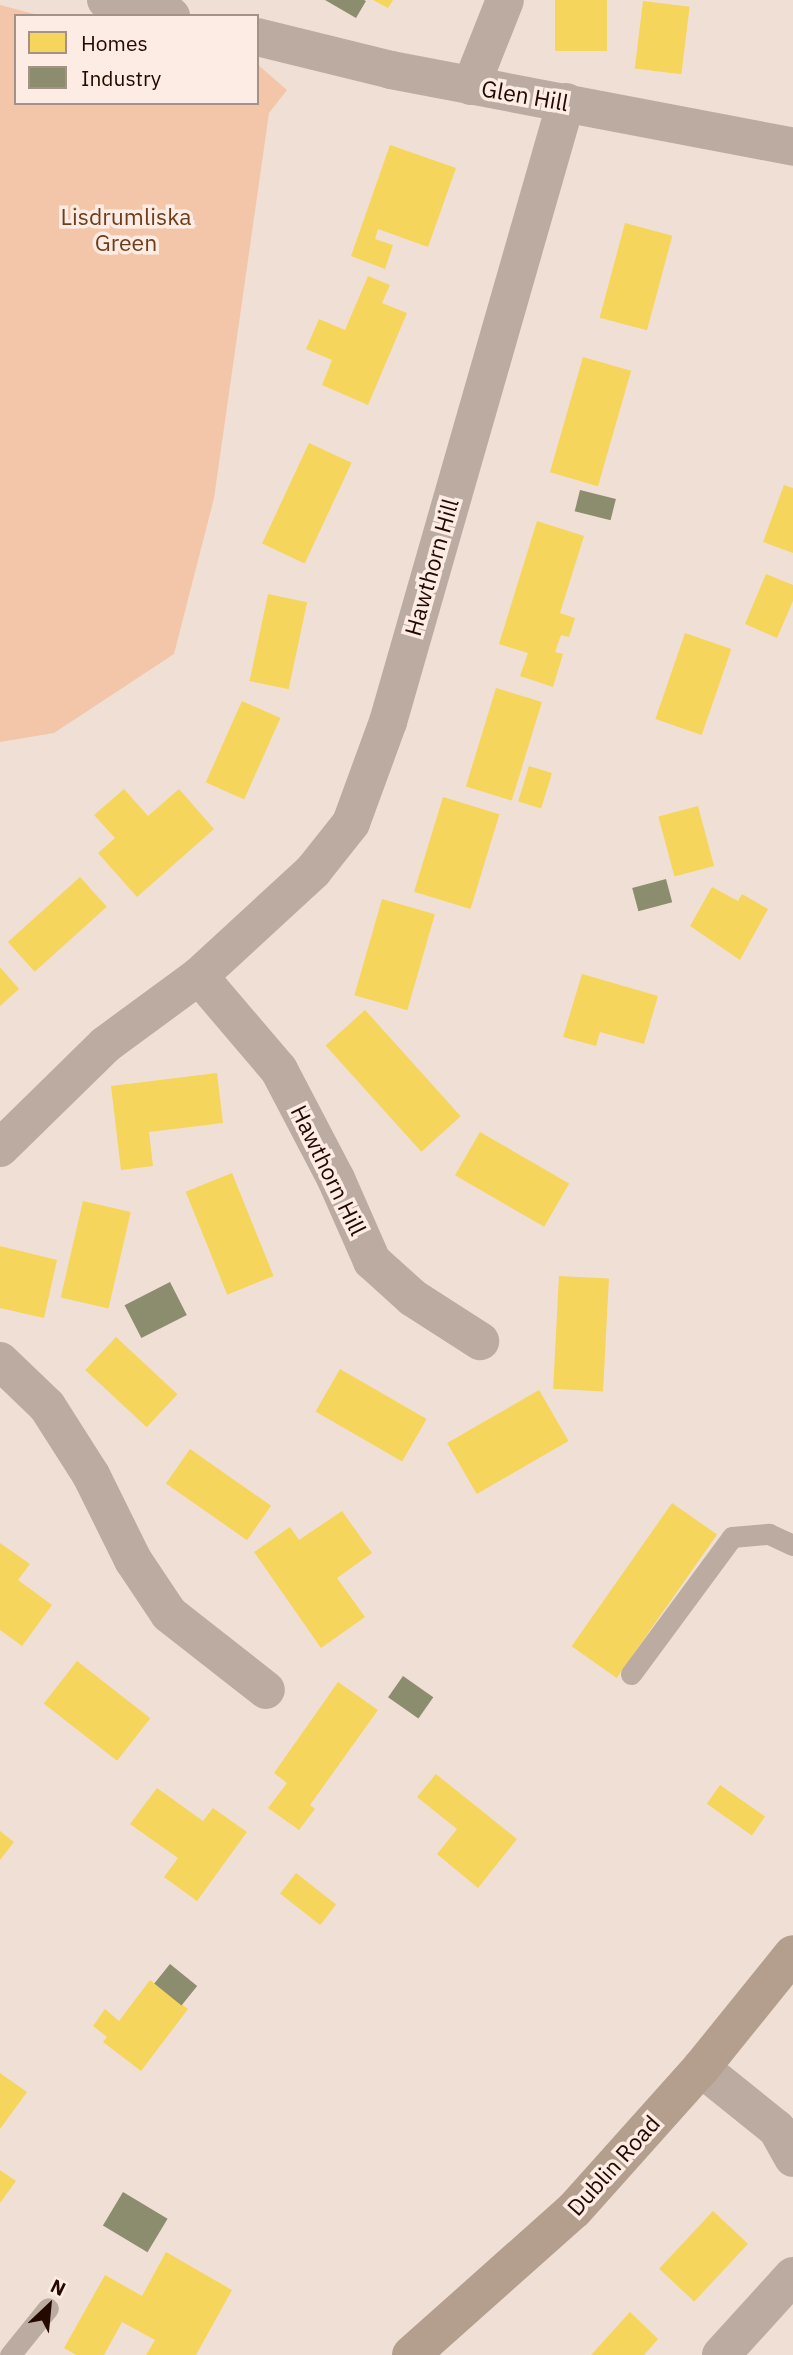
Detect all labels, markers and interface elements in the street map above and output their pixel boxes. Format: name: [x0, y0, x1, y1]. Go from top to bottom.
legend: [14, 14, 259, 105]
text: Homes: [81, 29, 148, 57]
text: Industry: [81, 64, 161, 92]
street label: Glen Hill: [479, 74, 571, 116]
park label: Lisdrumliska Green: [61, 202, 191, 256]
street label: Hawthorn Hill: [398, 495, 464, 639]
street label: Hawthorn Hill: [286, 1100, 372, 1240]
street label: Dublin Road: [561, 2109, 665, 2221]
north arrow: [14, 2271, 84, 2341]
text: N: [47, 2273, 70, 2301]

